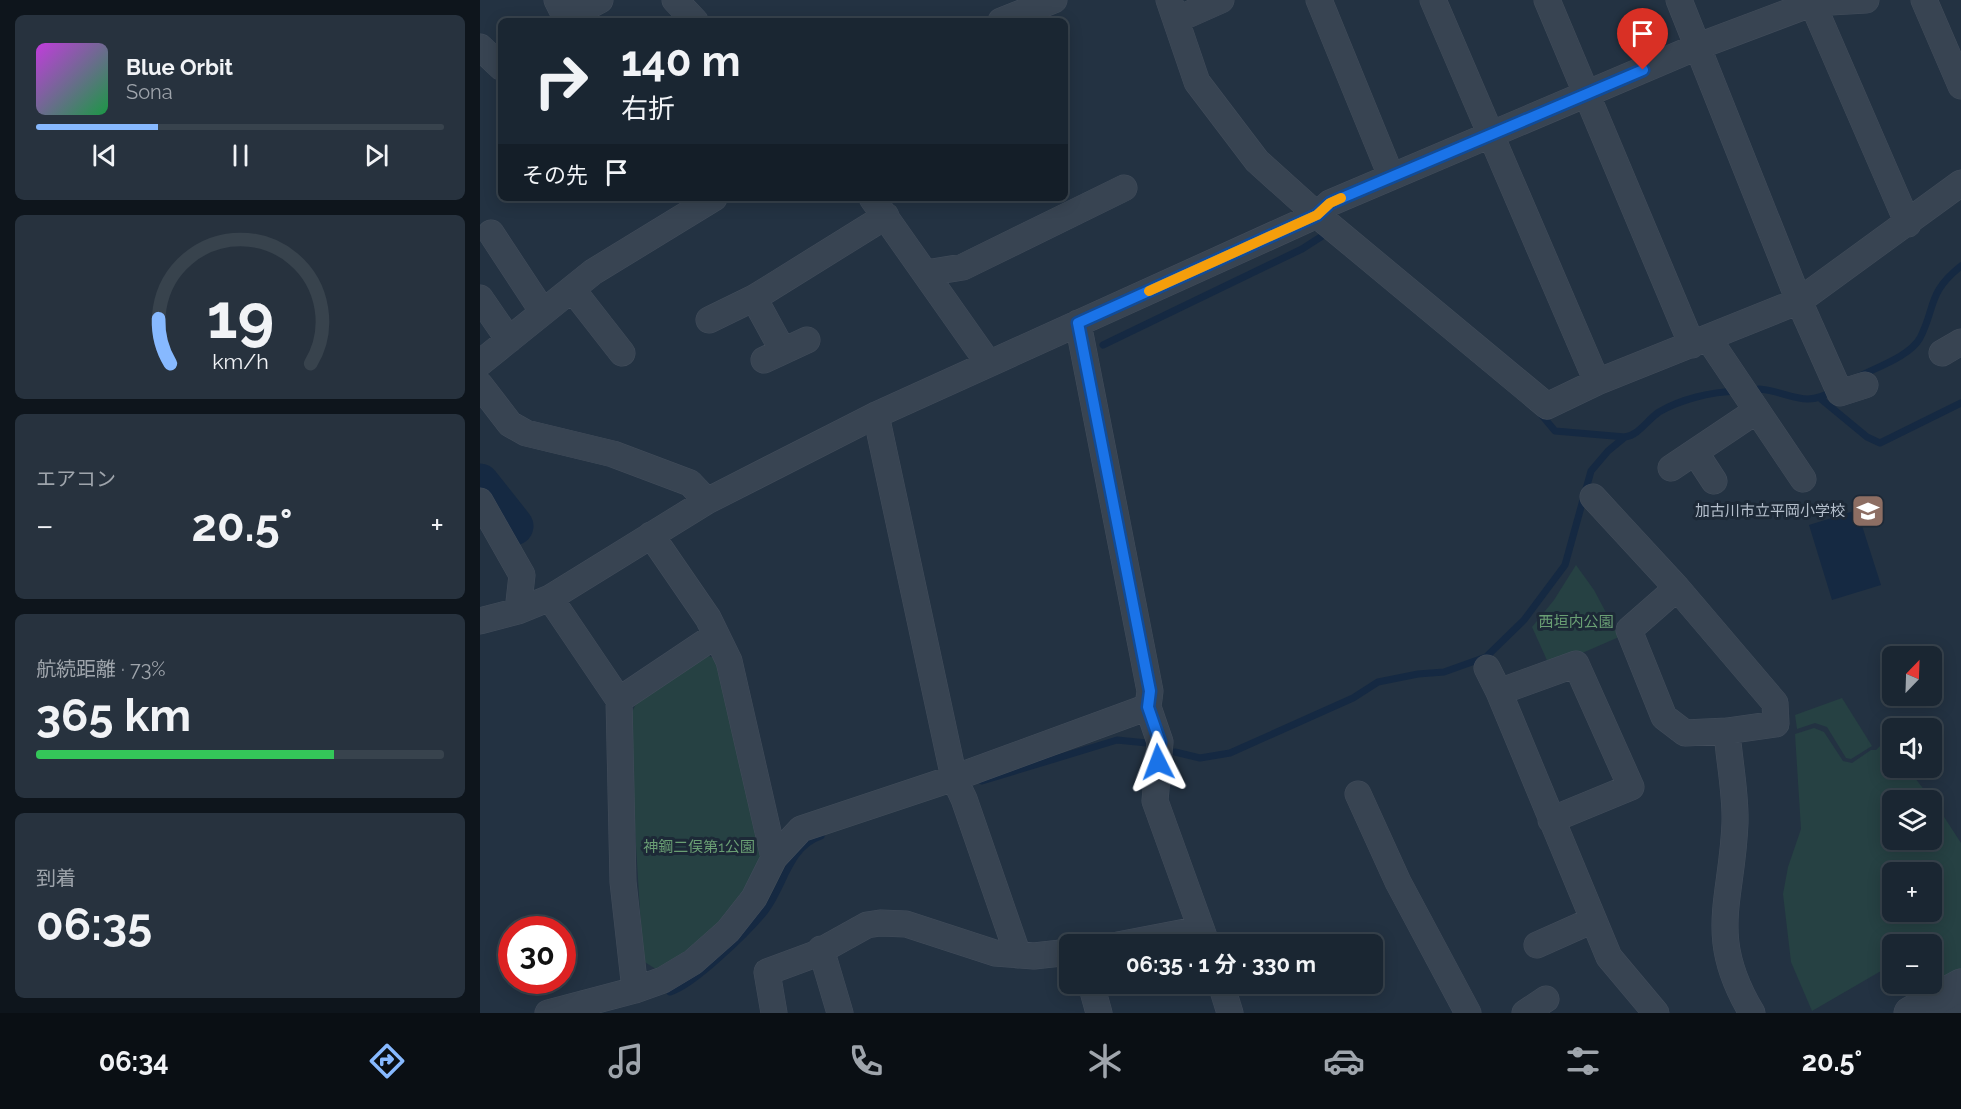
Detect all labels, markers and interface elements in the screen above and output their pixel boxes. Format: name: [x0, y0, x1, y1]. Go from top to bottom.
pin: [1617, 8, 1668, 70]
icon: arrive: [1626, 17, 1659, 50]
text: 140 m: [621, 37, 741, 86]
icon: right: [522, 42, 600, 120]
text: Blue Orbit: [126, 54, 233, 80]
text: Sona: [126, 80, 173, 104]
text: 右折: [621, 93, 675, 124]
icon: previous: [88, 139, 121, 172]
icon: pause: [224, 139, 257, 172]
icon: next: [360, 139, 393, 172]
icon: arrive: [600, 156, 633, 189]
text: その先: [522, 162, 588, 188]
text: 19: [206, 279, 274, 353]
text: km/h: [212, 349, 268, 374]
text: エアコン: [36, 467, 116, 491]
school or university icon: 加古川市立平岡小学校: [1850, 493, 1886, 529]
text: 20.5°: [192, 499, 292, 552]
place label: 加古川市立平岡小学校: [1695, 502, 1845, 520]
text: −: [36, 506, 54, 545]
text: +: [430, 506, 444, 545]
park label: 西垣内公園: [1538, 613, 1614, 631]
north arrow: [1882, 646, 1942, 706]
map controls: [1882, 646, 1942, 994]
text: 航続距離 · 73%: [36, 657, 166, 681]
text: 365 km: [36, 689, 191, 742]
button: sound: [1882, 718, 1942, 778]
position arrow: [1126, 730, 1190, 794]
button: layers: [1882, 790, 1942, 850]
park label: 神鋼二俣第1公園: [643, 838, 755, 856]
button: +: [1882, 862, 1942, 922]
text: 到着: [36, 866, 76, 890]
text: 06:35: [36, 898, 152, 951]
speed limit sign: 30: [498, 916, 576, 994]
button: −: [1882, 934, 1942, 994]
text: 06:35 · 1 分 · 330 m: [1126, 951, 1316, 977]
icon: directions: [366, 1040, 408, 1082]
icon: music: [605, 1040, 647, 1082]
icon: phone: [845, 1040, 887, 1082]
icon: climate: [1084, 1040, 1126, 1082]
icon: car: [1323, 1040, 1365, 1082]
icon: filters: [1562, 1040, 1604, 1082]
text: 06:34: [99, 1046, 169, 1077]
text: 20.5°: [1802, 1046, 1862, 1077]

